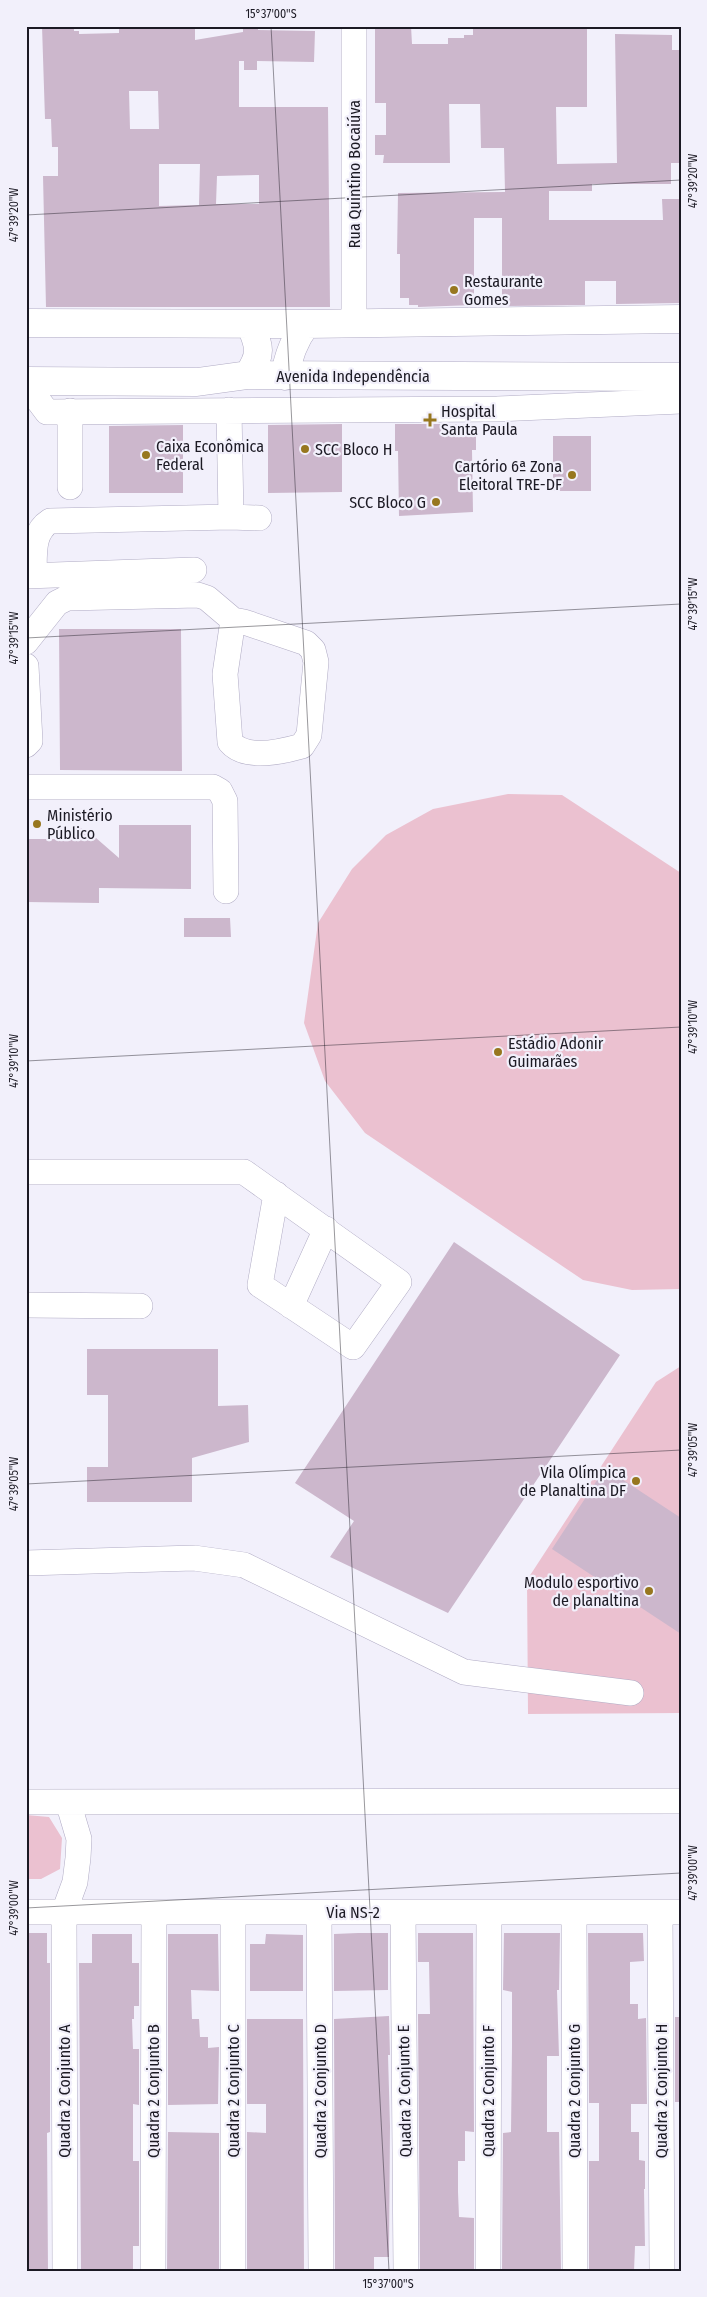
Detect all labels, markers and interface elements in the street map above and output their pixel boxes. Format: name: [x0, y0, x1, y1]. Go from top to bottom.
text: 15°37'00"S: [245, 7, 297, 21]
street label: Rua Quintino Bocaiúva: [345, 100, 364, 248]
text: 47°39'20"W: [686, 154, 700, 208]
text: 47°39'20"W: [7, 188, 21, 242]
place label: Restaurante Gomes: [464, 272, 543, 309]
marker: Restaurante Gomes: [448, 284, 460, 296]
street label: Avenida Independência: [276, 367, 430, 386]
place label: Hospital Santa Paula: [441, 402, 518, 439]
marker: Hospital Santa Paula: [423, 413, 437, 427]
place label: Caixa Econômica Federal: [156, 437, 264, 474]
place label: SCC Bloco H: [315, 440, 392, 459]
marker: SCC Bloco H: [299, 443, 311, 455]
marker: Caixa Econômica Federal: [140, 449, 152, 461]
place label: Cartório 6ª Zona Eleitoral TRE-DF: [455, 457, 562, 494]
marker: Cartório 6ª Zona Eleitoral TRE-DF: [566, 469, 578, 481]
place label: SCC Bloco G: [349, 493, 426, 512]
marker: SCC Bloco G: [430, 496, 442, 508]
text: 47°39'15"W: [686, 577, 700, 631]
text: 47°39'15"W: [7, 611, 21, 665]
place label: Ministério Público: [47, 806, 113, 843]
marker: Ministério Público: [31, 818, 43, 830]
text: 47°39'10"W: [686, 1000, 700, 1054]
text: 47°39'10"W: [7, 1034, 21, 1088]
place label: Estádio Adonir Guimarães: [508, 1034, 604, 1071]
marker: Estádio Adonir Guimarães: [492, 1046, 504, 1058]
text: 47°39'05"W: [686, 1423, 700, 1477]
text: 47°39'05"W: [7, 1457, 21, 1511]
place label: Vila Olímpica de Planaltina DF: [520, 1463, 626, 1500]
marker: Vila Olímpica de Planaltina DF: [630, 1475, 642, 1487]
place label: Modulo esportivo de planaltina: [524, 1573, 639, 1610]
marker: Modulo esportivo de planaltina: [643, 1585, 655, 1597]
text: 47°39'00"W: [686, 1845, 700, 1901]
text: 47°39'00"W: [7, 1880, 21, 1936]
street label: Via NS-2: [326, 1903, 380, 1922]
street label: Quadra 2 Conjunto A: [55, 2024, 74, 2158]
street label: Quadra 2 Conjunto B: [144, 2024, 163, 2158]
street label: Quadra 2 Conjunto C: [224, 2024, 243, 2158]
street label: Quadra 2 Conjunto D: [311, 2024, 330, 2158]
street label: Quadra 2 Conjunto G: [565, 2024, 584, 2158]
street label: Quadra 2 Conjunto H: [652, 2024, 671, 2158]
street label: Quadra 2 Conjunto E: [394, 2025, 415, 2157]
street label: Quadra 2 Conjunto F: [479, 2025, 498, 2157]
text: 15°37'00"S: [362, 2277, 414, 2291]

